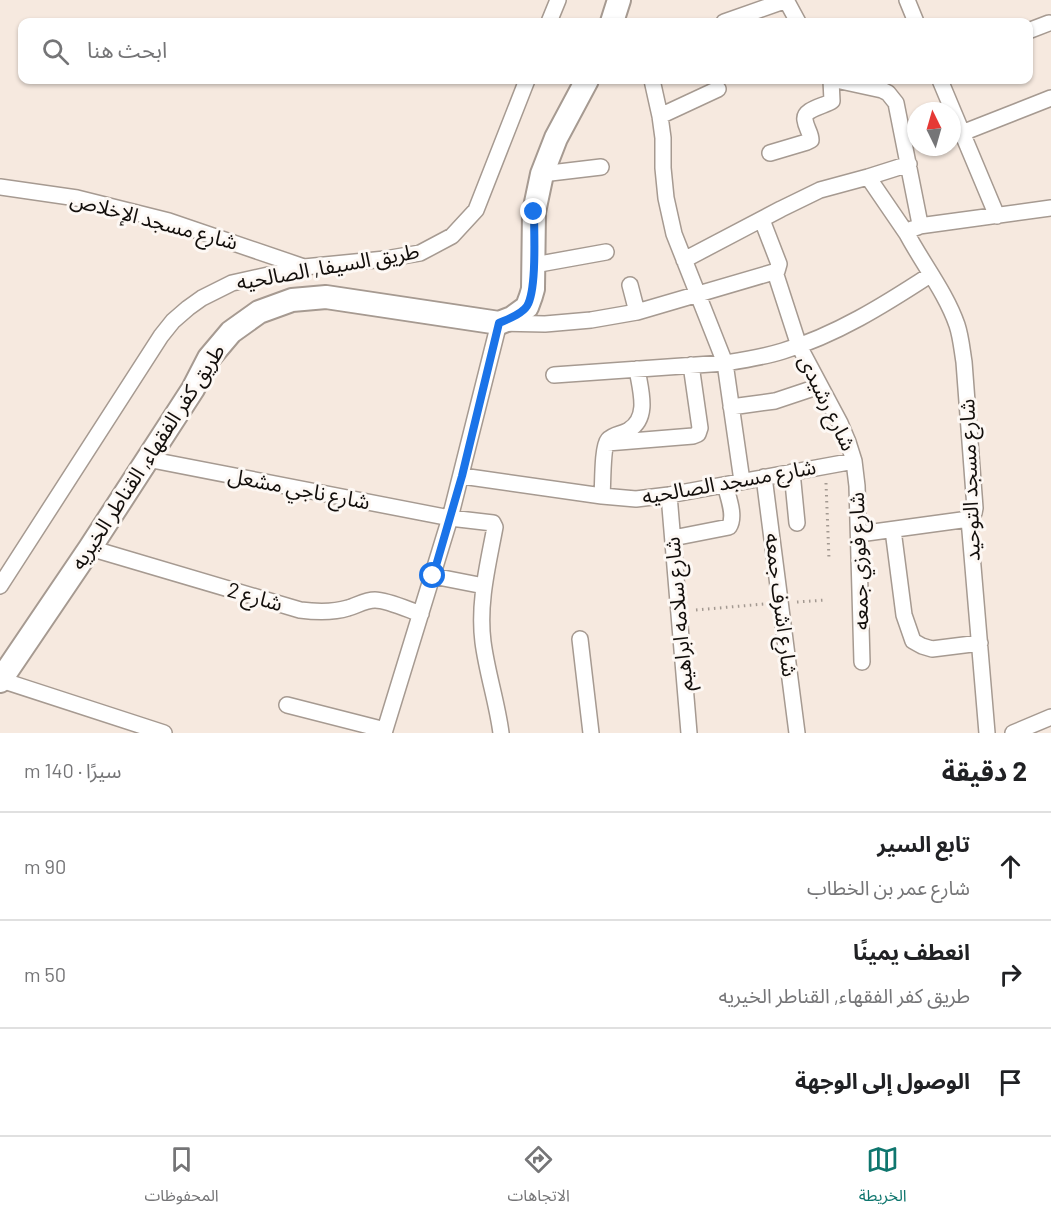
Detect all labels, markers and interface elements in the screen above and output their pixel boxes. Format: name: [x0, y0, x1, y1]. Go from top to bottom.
search box: [18, 18, 1033, 84]
icon: search: [39, 35, 72, 68]
text: ابحث هنا: [87, 36, 167, 62]
north arrow: [907, 102, 961, 156]
street label: شارع مسجد الإخلاص: [67, 185, 241, 258]
route end: [520, 198, 546, 224]
street label: طريق السيفا, الصالحيه: [234, 237, 421, 296]
street label: طريق كفر الفقهاء, القناطر الخيريه: [64, 339, 231, 575]
street label: شارع رشيدى: [791, 350, 862, 456]
street label: شارع مسجد التوحيد: [953, 398, 988, 562]
street label: شارع مسجد الصالحيه: [640, 453, 818, 512]
street label: شارع ناجي مشعل: [225, 462, 372, 518]
street label: شارع فوزي جمعه: [843, 492, 877, 630]
street label: شارع اشرف جمعه: [757, 531, 804, 679]
street label: شارع سلامه ابراهيم: [658, 536, 701, 692]
route start: [419, 562, 445, 588]
street label: شارع 2: [224, 576, 286, 619]
text: 2 دقيقة: [942, 755, 1027, 786]
text: سيرًا · 140 m: [24, 758, 121, 782]
text: تابع السير: [877, 830, 970, 856]
icon: ahead: [994, 850, 1027, 883]
text: 90 m: [24, 854, 66, 878]
text: شارع عمر بن الخطاب: [807, 875, 970, 899]
text: انعطف يمينًا: [853, 938, 970, 964]
icon: right: [994, 958, 1027, 991]
text: 50 m: [24, 962, 66, 986]
text: طريق كفر الفقهاء, القناطر الخيريه: [719, 983, 970, 1007]
icon: arrive: [994, 1066, 1027, 1099]
text: الوصول إلى الوجهة: [795, 1067, 970, 1093]
tab: المحفوظات: [144, 1143, 219, 1213]
tab: الاتجاهات: [507, 1143, 570, 1213]
tab: الخريطة: [859, 1143, 907, 1213]

